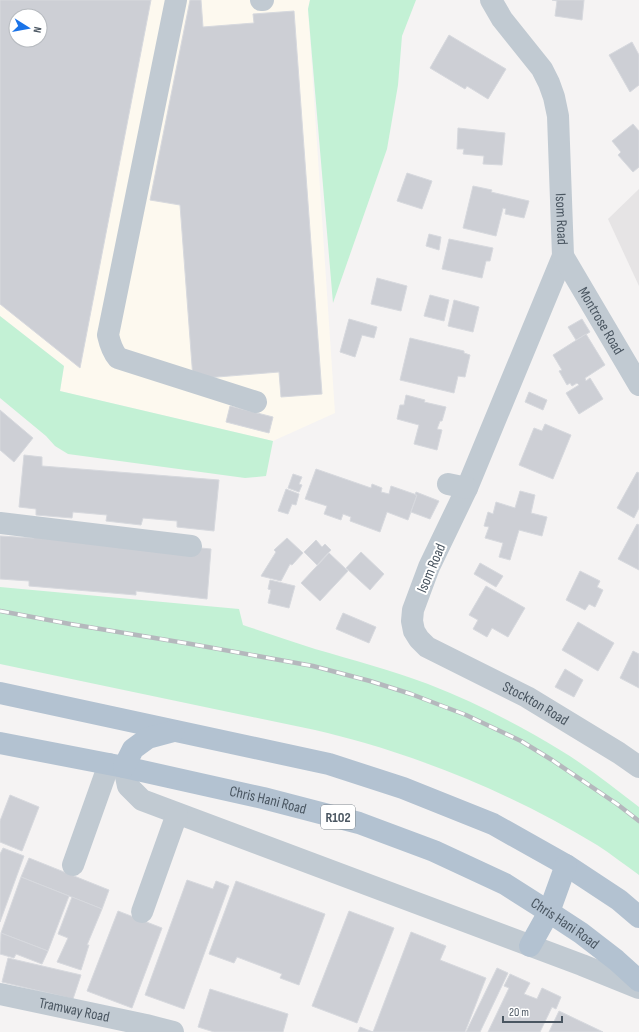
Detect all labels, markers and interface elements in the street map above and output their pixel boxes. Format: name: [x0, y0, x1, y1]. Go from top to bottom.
north arrow: [8, 8, 48, 48]
text: N: [30, 26, 44, 34]
street label: Isom Road: [551, 193, 572, 245]
street label: Montrose Road: [573, 284, 628, 358]
street label: Isom Road: [413, 541, 450, 596]
street label: Stockton Road: [499, 677, 572, 730]
street label: Chris Hani Road: [228, 782, 308, 819]
road number: R102: [321, 805, 355, 829]
street label: Chris Hani Road: [527, 894, 603, 954]
street label: Tramway Road: [37, 994, 111, 1027]
scale bar: [503, 998, 562, 1024]
text: 20 m: [509, 1005, 529, 1020]

